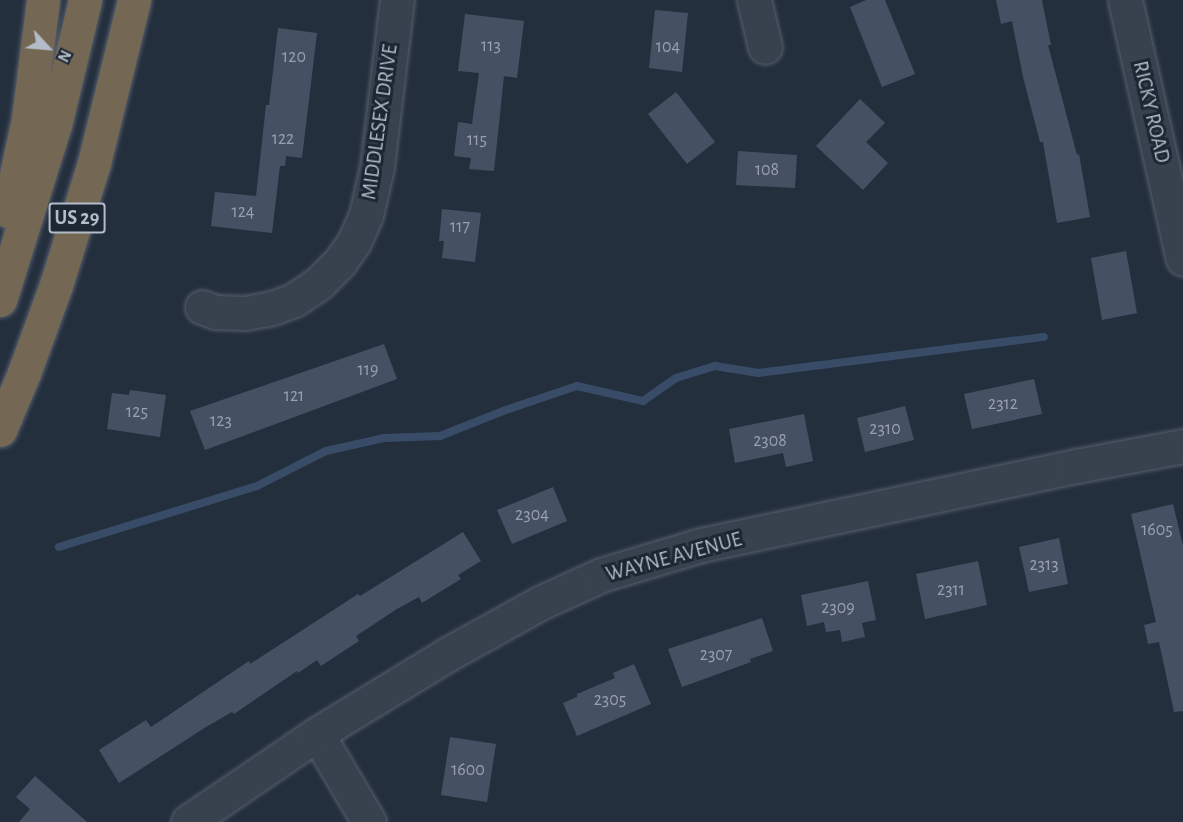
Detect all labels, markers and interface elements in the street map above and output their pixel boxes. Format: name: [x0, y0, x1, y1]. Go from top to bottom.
north arrow: [18, 18, 78, 78]
house number: 113: [481, 35, 501, 57]
house number: 104: [656, 36, 680, 58]
street label: MIDDLESEX DRIVE: [357, 43, 403, 201]
house number: 120: [282, 46, 306, 68]
text: N: [55, 47, 74, 64]
street label: RICKY ROAD: [1127, 58, 1175, 166]
house number: 122: [272, 128, 294, 150]
house number: 115: [467, 129, 487, 151]
house number: 108: [755, 159, 779, 181]
road number: US 29: [48, 201, 106, 235]
house number: 124: [231, 201, 255, 223]
house number: 117: [450, 216, 470, 238]
house number: 119: [358, 359, 378, 381]
house number: 121: [284, 385, 304, 407]
house number: 2312: [988, 393, 1018, 415]
house number: 125: [126, 401, 148, 423]
house number: 123: [210, 410, 232, 432]
house number: 2310: [869, 418, 901, 440]
house number: 2308: [753, 430, 787, 452]
house number: 2304: [515, 504, 549, 526]
house number: 1605: [1141, 519, 1173, 541]
street label: WAYNE AVENUE: [603, 527, 745, 587]
house number: 2313: [1029, 554, 1059, 576]
house number: 2311: [937, 579, 965, 601]
house number: 2309: [821, 597, 855, 619]
house number: 2307: [700, 644, 732, 666]
house number: 2305: [594, 689, 626, 711]
house number: 1600: [451, 759, 485, 781]

